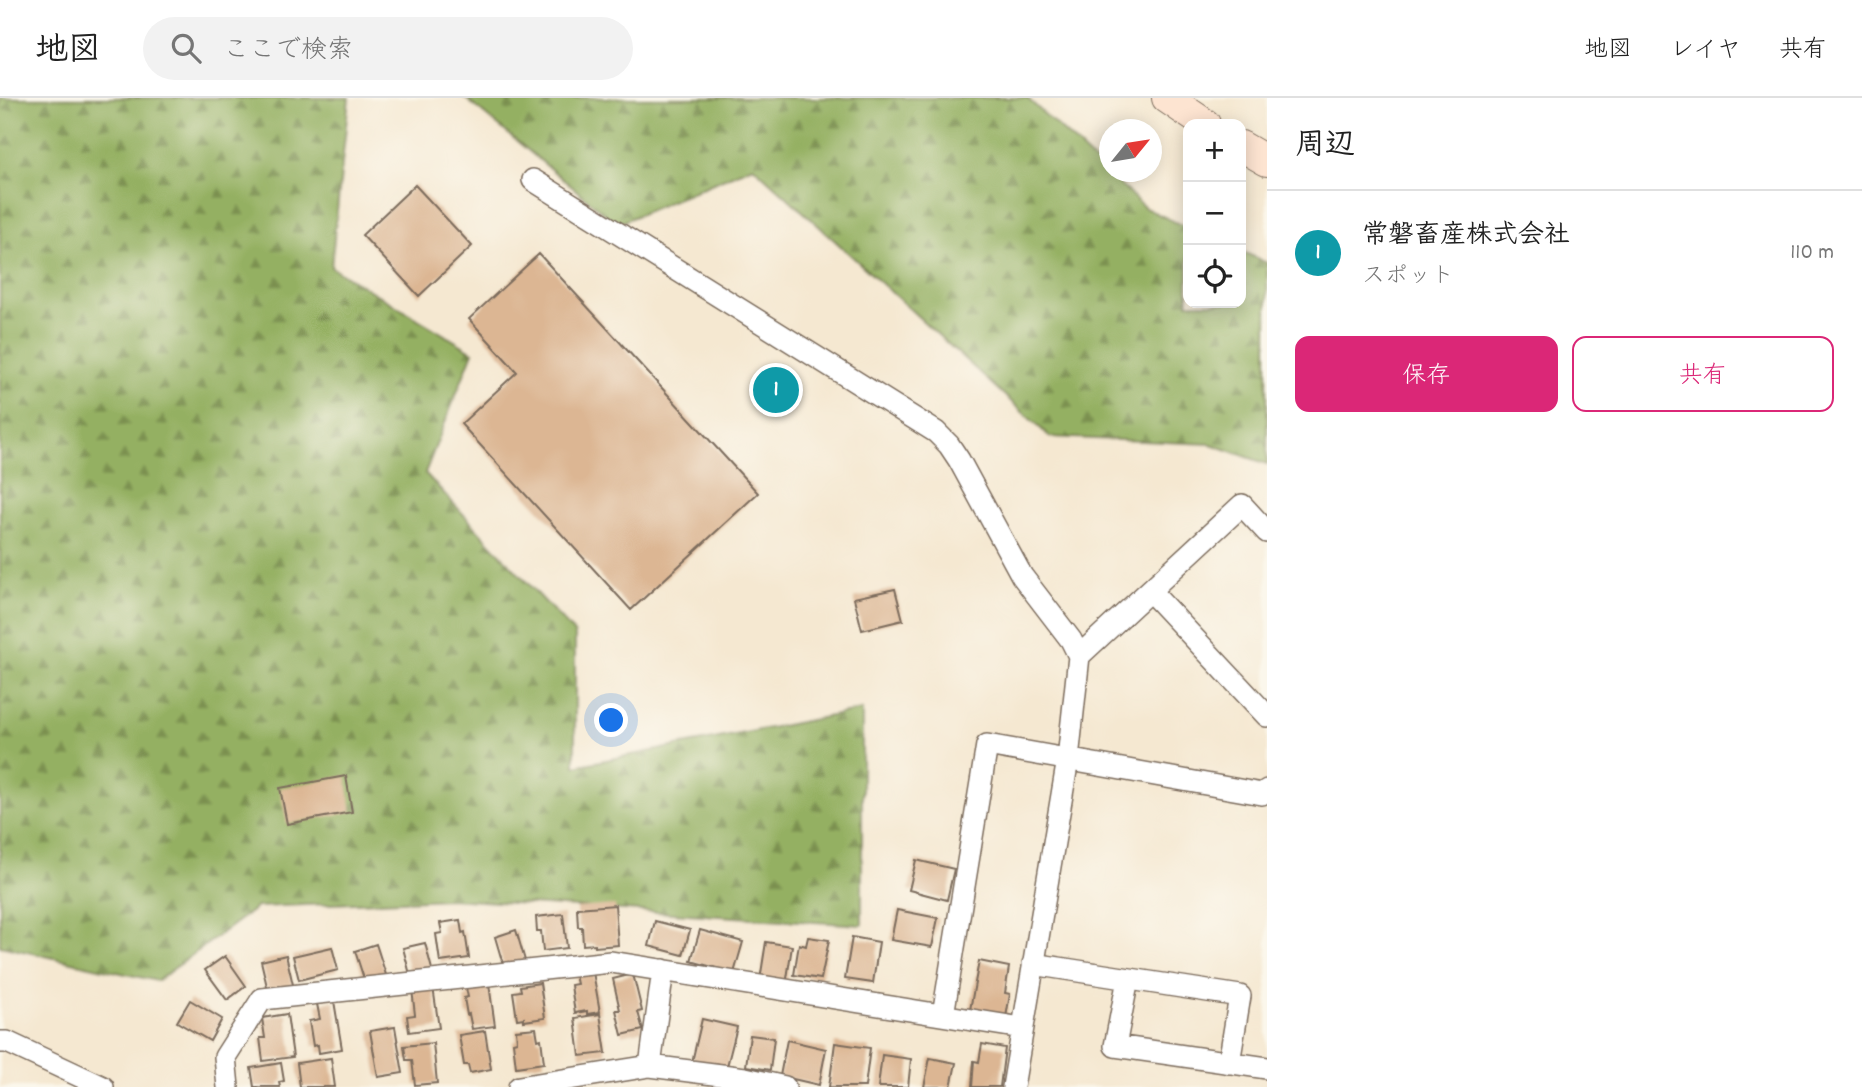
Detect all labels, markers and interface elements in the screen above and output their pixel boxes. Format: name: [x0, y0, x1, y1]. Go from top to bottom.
search box: [143, 17, 633, 80]
text: 地図: [35, 29, 101, 76]
icon: search: [167, 29, 205, 67]
text: ここで検索: [223, 33, 353, 70]
text: 地図: [1584, 34, 1632, 68]
text: レイヤ: [1670, 34, 1741, 68]
text: 共有: [1779, 34, 1827, 68]
north arrow: [1099, 119, 1162, 182]
map controls: [1183, 119, 1246, 308]
button: +: [1183, 119, 1246, 182]
text: 周辺: [1295, 126, 1355, 169]
button: −: [1183, 182, 1246, 245]
text: 常磐畜産株式会社: [1362, 218, 1570, 255]
text: 1: [1315, 237, 1321, 270]
text: 110 m: [1790, 237, 1834, 270]
button: locate: [1183, 245, 1246, 308]
text: スポット: [1362, 261, 1454, 294]
button: 保存: [1295, 336, 1558, 412]
button: 共有: [1572, 336, 1834, 412]
pin: 1: [753, 364, 799, 416]
your location: [594, 703, 628, 737]

